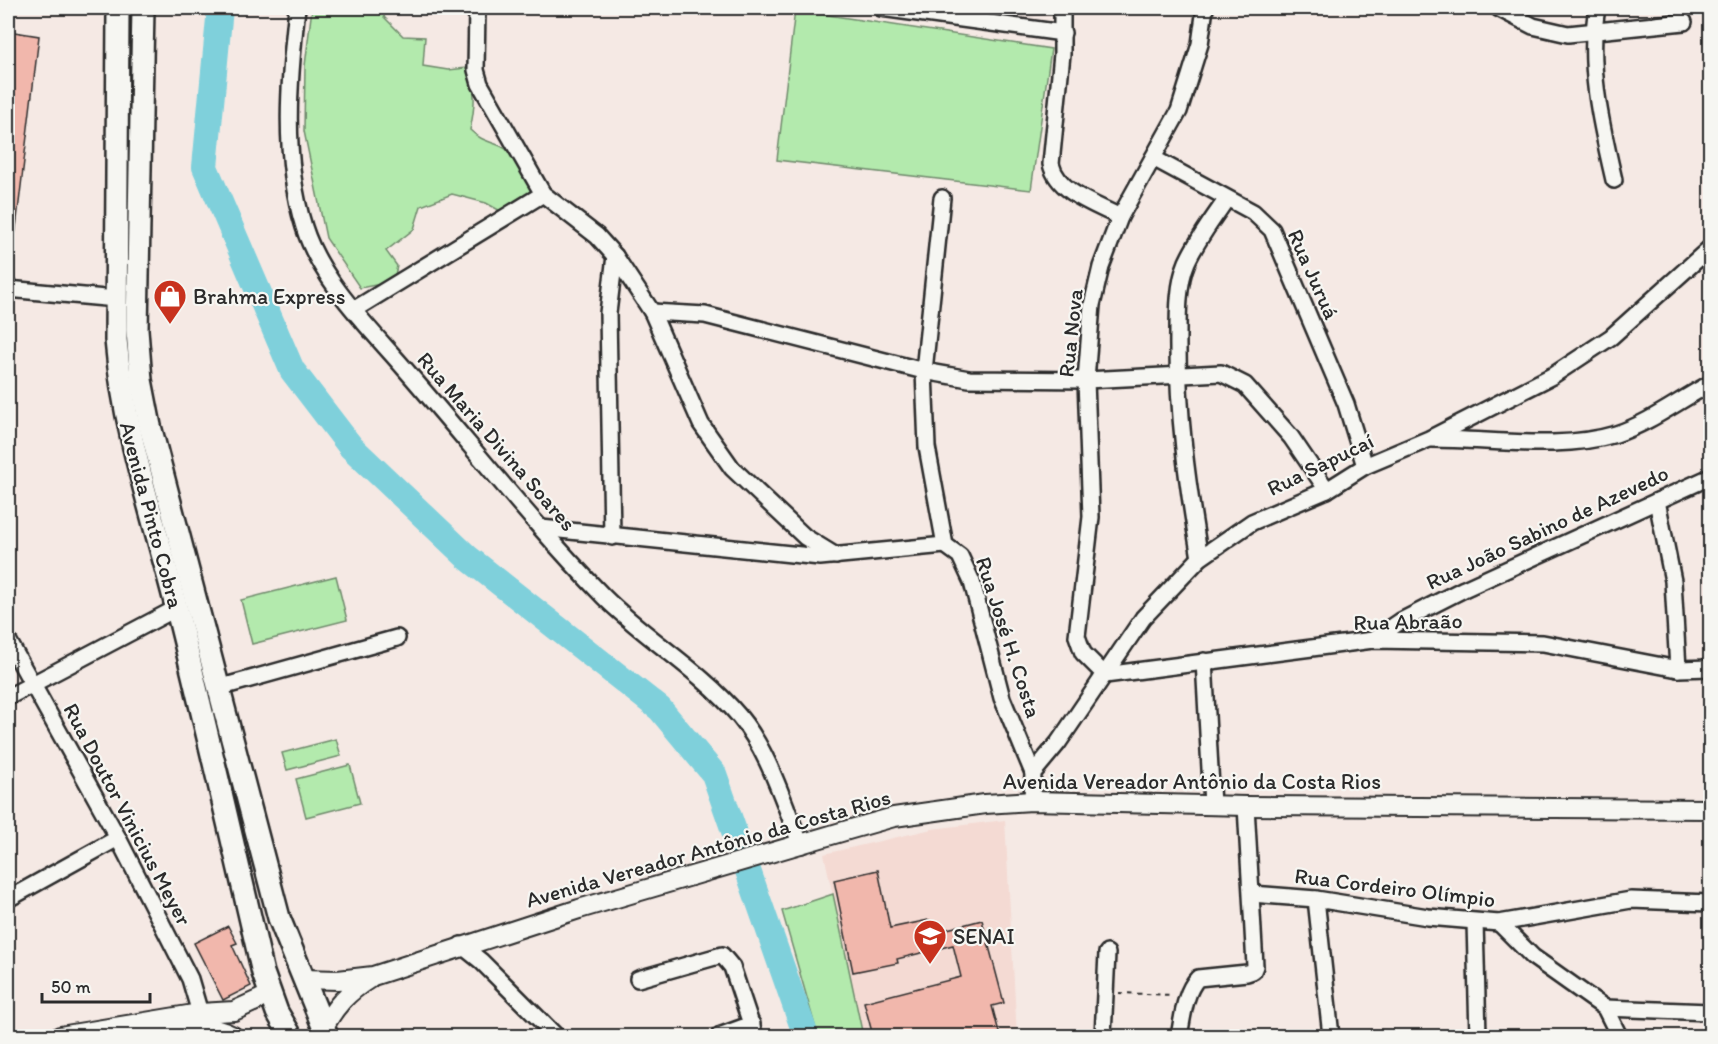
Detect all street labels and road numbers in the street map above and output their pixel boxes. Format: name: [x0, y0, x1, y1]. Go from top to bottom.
street label: Rua Juruá: [1282, 225, 1346, 324]
street label: Rua Nova: [1052, 287, 1089, 379]
street label: Rua Maria Divina Soares: [411, 346, 582, 536]
street label: Avenida Pinto Cobra: [114, 419, 190, 612]
street label: Rua Sapucaí: [1262, 427, 1378, 502]
street label: Rua João Sabino de Azevedo: [1422, 459, 1673, 596]
street label: Rua José H. Costa: [970, 553, 1047, 721]
street label: Rua Abraão: [1353, 607, 1463, 636]
street label: Rua Doutor Vinicius Meyer: [57, 698, 198, 930]
street label: Avenida Vereador Antônio da Costa Rios: [1003, 768, 1381, 795]
street label: Avenida Vereador Antônio da Costa Rios: [523, 783, 894, 914]
street label: Rua Cordeiro Olímpio: [1293, 862, 1497, 913]

